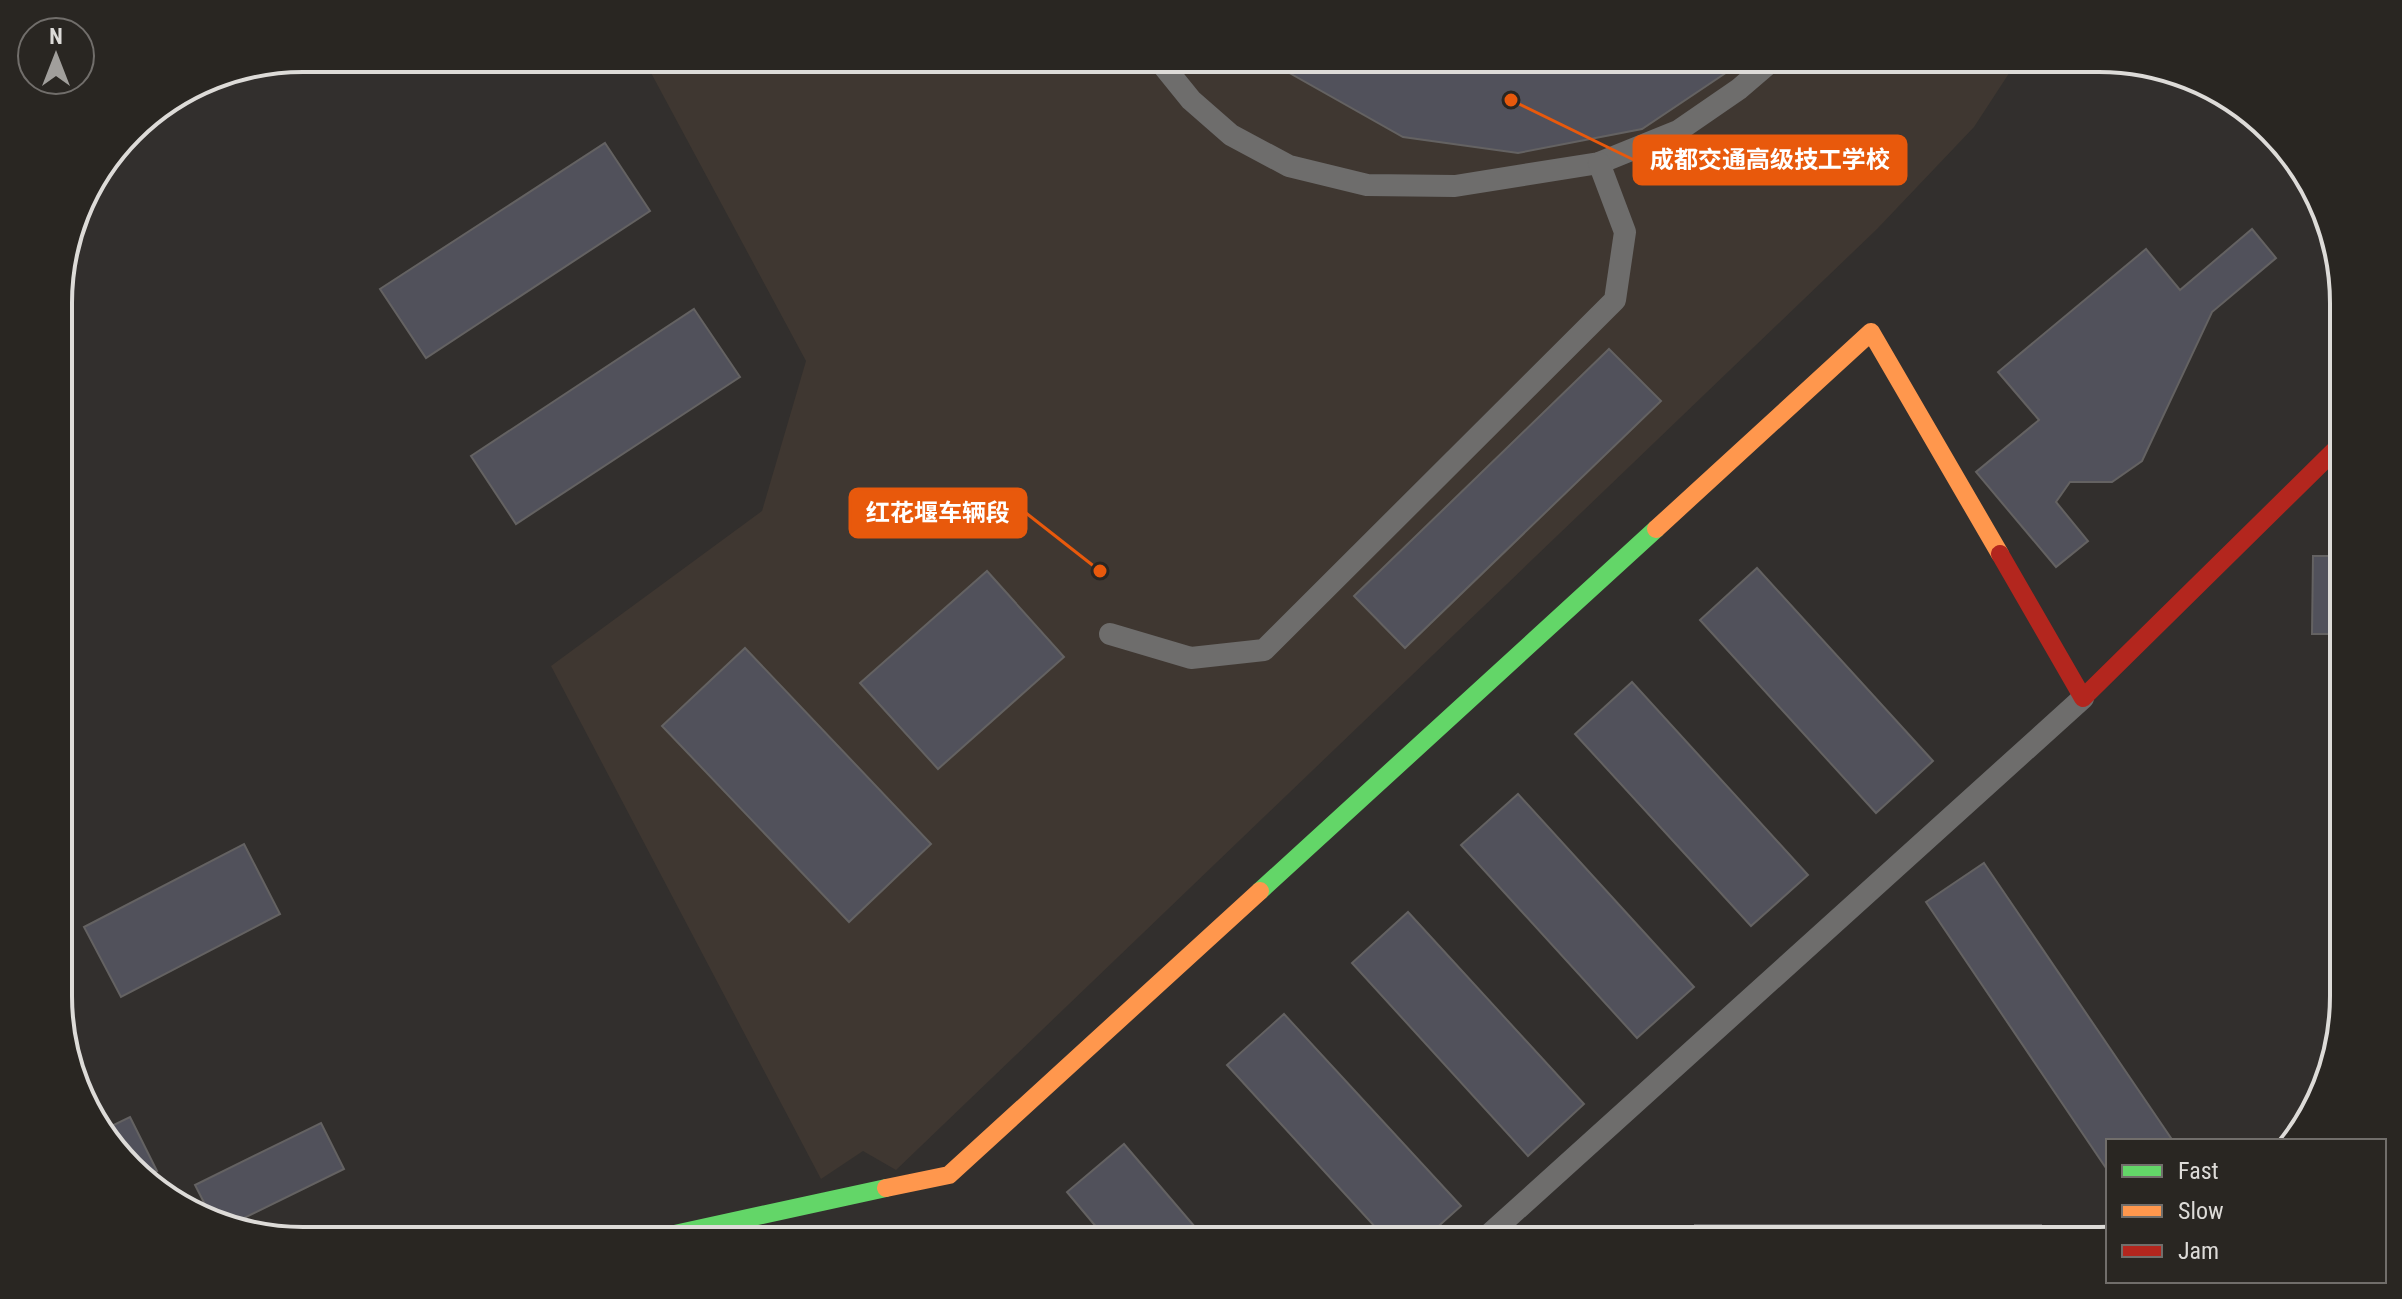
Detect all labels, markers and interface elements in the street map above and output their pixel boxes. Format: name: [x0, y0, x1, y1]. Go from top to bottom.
north arrow: [16, 16, 96, 96]
text: N: [49, 24, 63, 49]
callout: 成都交通高级技工学校: [1634, 136, 1906, 184]
text: 成都交通高级技工学校: [1650, 146, 1890, 174]
callout: 红花堰车辆段: [850, 489, 1026, 537]
text: 红花堰车辆段: [866, 499, 1010, 527]
legend: [2106, 1139, 2386, 1283]
text: Fast: [2178, 1157, 2219, 1185]
text: Slow: [2178, 1197, 2224, 1225]
text: Jam: [2178, 1237, 2219, 1265]

